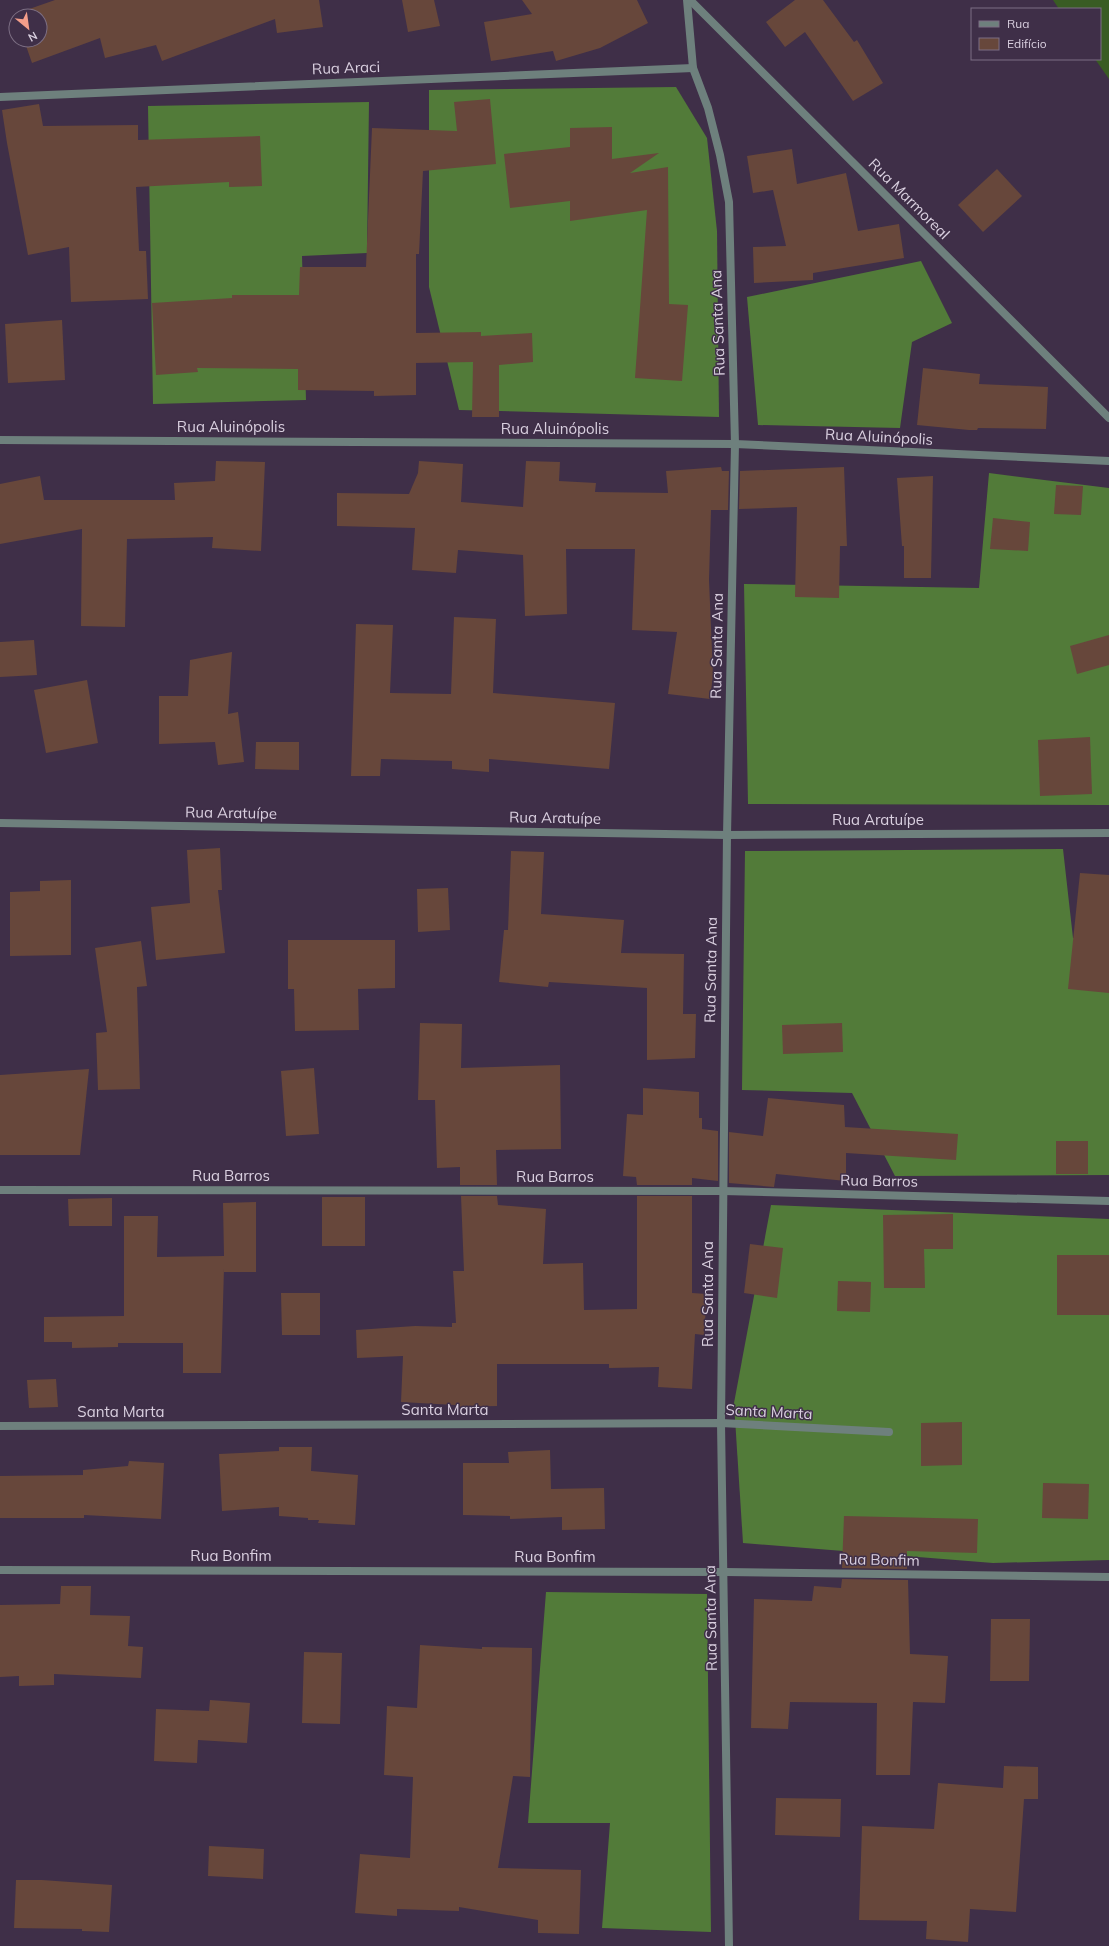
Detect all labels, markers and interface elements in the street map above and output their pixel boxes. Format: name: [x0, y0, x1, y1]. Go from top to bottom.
north arrow: [8, 8, 48, 48]
legend: [971, 8, 1101, 60]
text: Rua: [1007, 16, 1029, 31]
text: N: [26, 29, 40, 45]
text: Edifício: [1007, 36, 1047, 51]
street label: Rua Araci: [311, 57, 380, 78]
street label: Rua Marmoreal: [865, 154, 954, 243]
street label: Rua Santa Ana: [706, 270, 729, 376]
street label: Rua Aluinópolis: [177, 417, 285, 436]
street label: Rua Aluinópolis: [501, 419, 609, 438]
street label: Rua Aluinópolis: [824, 424, 934, 449]
street label: Rua Santa Ana: [706, 593, 727, 699]
street label: Rua Aratuípe: [185, 802, 277, 823]
street label: Rua Aratuípe: [509, 807, 601, 828]
street label: Rua Aratuípe: [832, 810, 924, 829]
street label: Rua Santa Ana: [700, 917, 721, 1023]
street label: Rua Barros: [192, 1166, 270, 1185]
street label: Rua Barros: [516, 1167, 594, 1186]
street label: Rua Barros: [840, 1170, 918, 1191]
street label: Rua Santa Ana: [698, 1241, 717, 1347]
street label: Santa Marta: [401, 1400, 489, 1419]
street label: Santa Marta: [725, 1400, 813, 1423]
street label: Santa Marta: [77, 1402, 165, 1421]
street label: Rua Bonfim: [190, 1546, 272, 1565]
street label: Rua Bonfim: [514, 1547, 596, 1566]
street label: Rua Bonfim: [838, 1549, 920, 1570]
street label: Rua Santa Ana: [700, 1565, 721, 1671]

